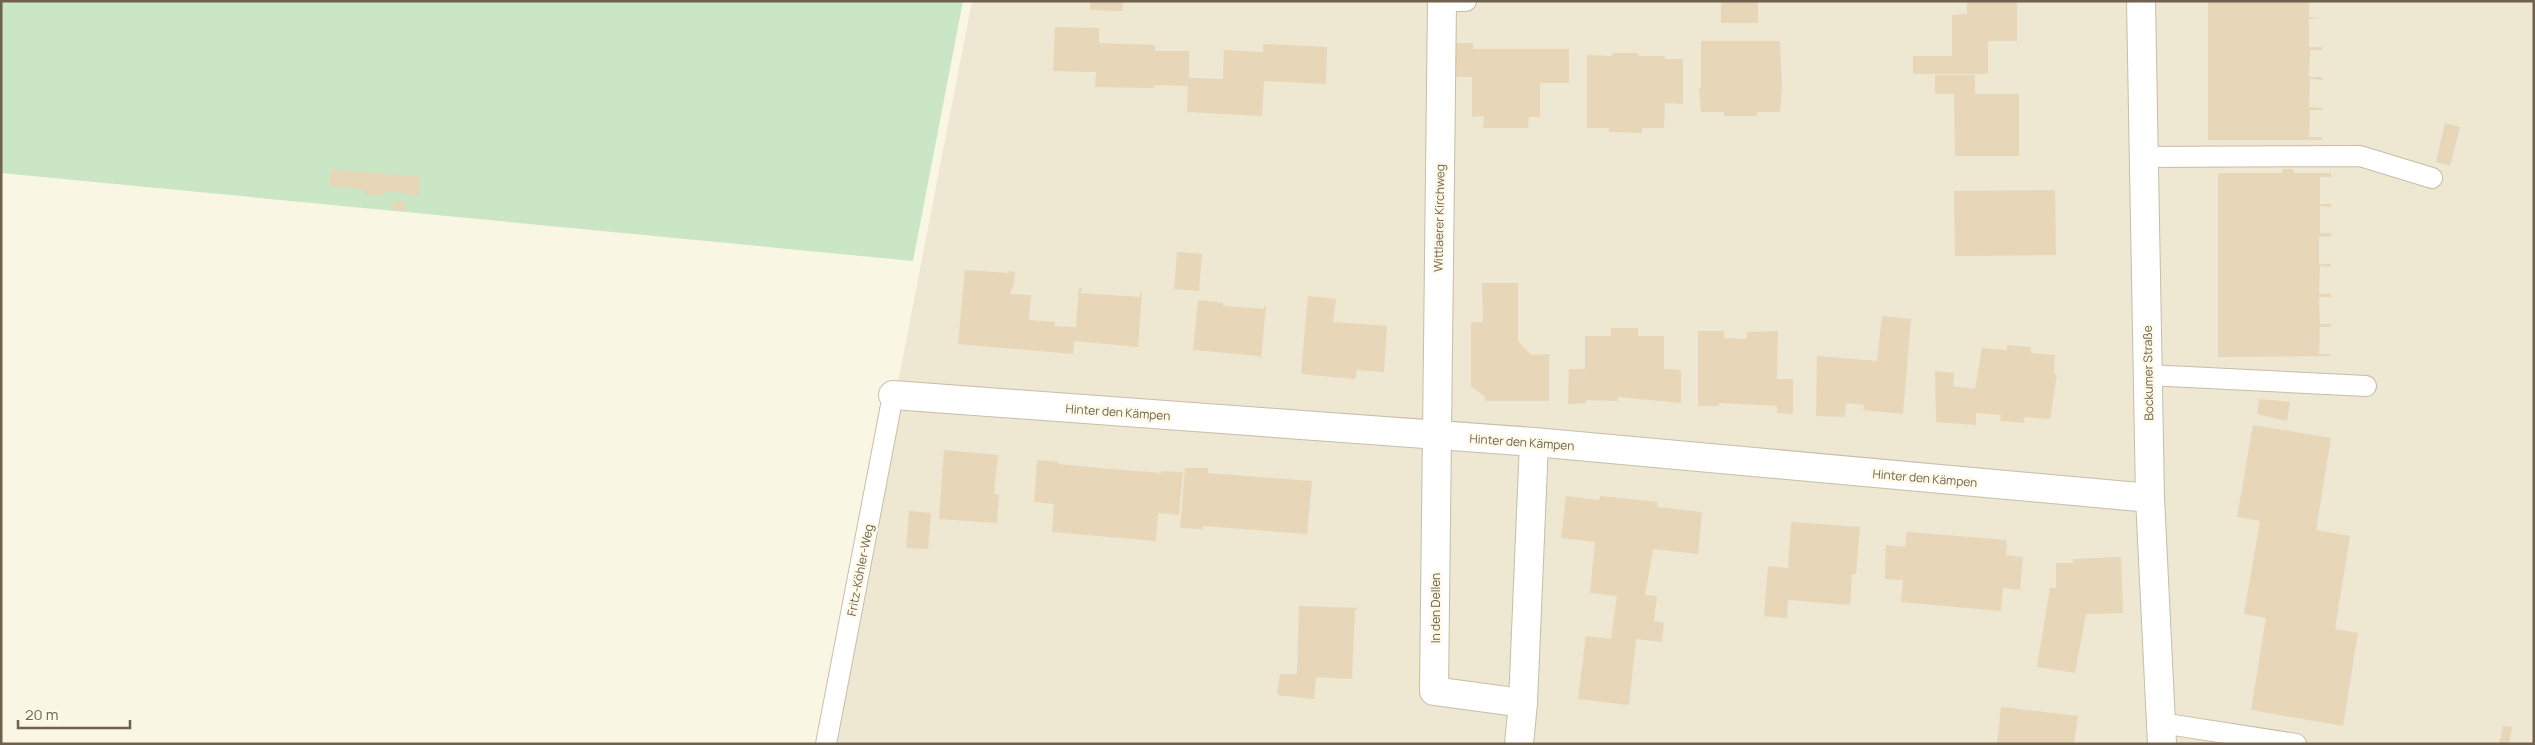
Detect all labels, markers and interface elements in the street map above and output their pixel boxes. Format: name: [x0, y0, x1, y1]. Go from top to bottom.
street label: Wittlaerer Kirchweg: [1430, 164, 1448, 272]
street label: Bockumer Straße: [2139, 325, 2157, 421]
street label: Hinter den Kämpen: [1065, 400, 1171, 424]
street label: Hinter den Kämpen: [1469, 430, 1575, 454]
street label: Hinter den Kämpen: [1872, 465, 1978, 491]
street label: Fritz-Köhler-Weg: [843, 522, 877, 618]
street label: In den Dellen: [1427, 573, 1444, 643]
scale bar: [18, 698, 130, 730]
text: 20 m: [25, 704, 58, 725]

